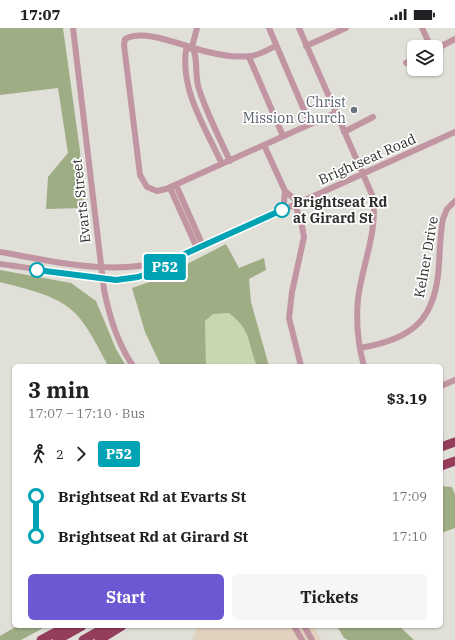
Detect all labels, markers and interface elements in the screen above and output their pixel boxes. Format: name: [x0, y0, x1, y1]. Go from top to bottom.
text: 17:07: [20, 5, 61, 24]
map controls: [407, 40, 443, 76]
button: layers: [407, 40, 443, 76]
place label: Christ Mission Church: [243, 93, 346, 127]
marker: Christ Mission Church: [349, 105, 359, 115]
street label: Brightseat Road: [315, 129, 419, 189]
street label: Evarts Street: [68, 158, 94, 244]
place label: Brightseat Rd at Girard St: [293, 193, 387, 227]
marker: Brightseat Rd at Girard St: [274, 202, 290, 218]
street label: Kelner Drive: [410, 215, 442, 299]
line badge: P52: [142, 254, 188, 280]
text: P52: [152, 258, 178, 276]
unlabelled marker: [29, 262, 45, 278]
text: 3 min: [28, 375, 90, 404]
text: $3.19: [387, 389, 427, 408]
text: 17:07 – 17:10 · Bus: [28, 405, 145, 422]
icon: walk: [28, 443, 50, 465]
icon: forward: [70, 443, 92, 465]
text: P52: [106, 445, 132, 463]
text: 2: [56, 446, 64, 463]
text: Brightseat Rd at Evarts St: [58, 487, 246, 506]
text: 17:09: [392, 488, 427, 505]
text: Brightseat Rd at Girard St: [58, 527, 248, 546]
text: 17:10: [392, 528, 427, 545]
button: Start: [28, 574, 224, 620]
button: Tickets: [232, 574, 427, 620]

